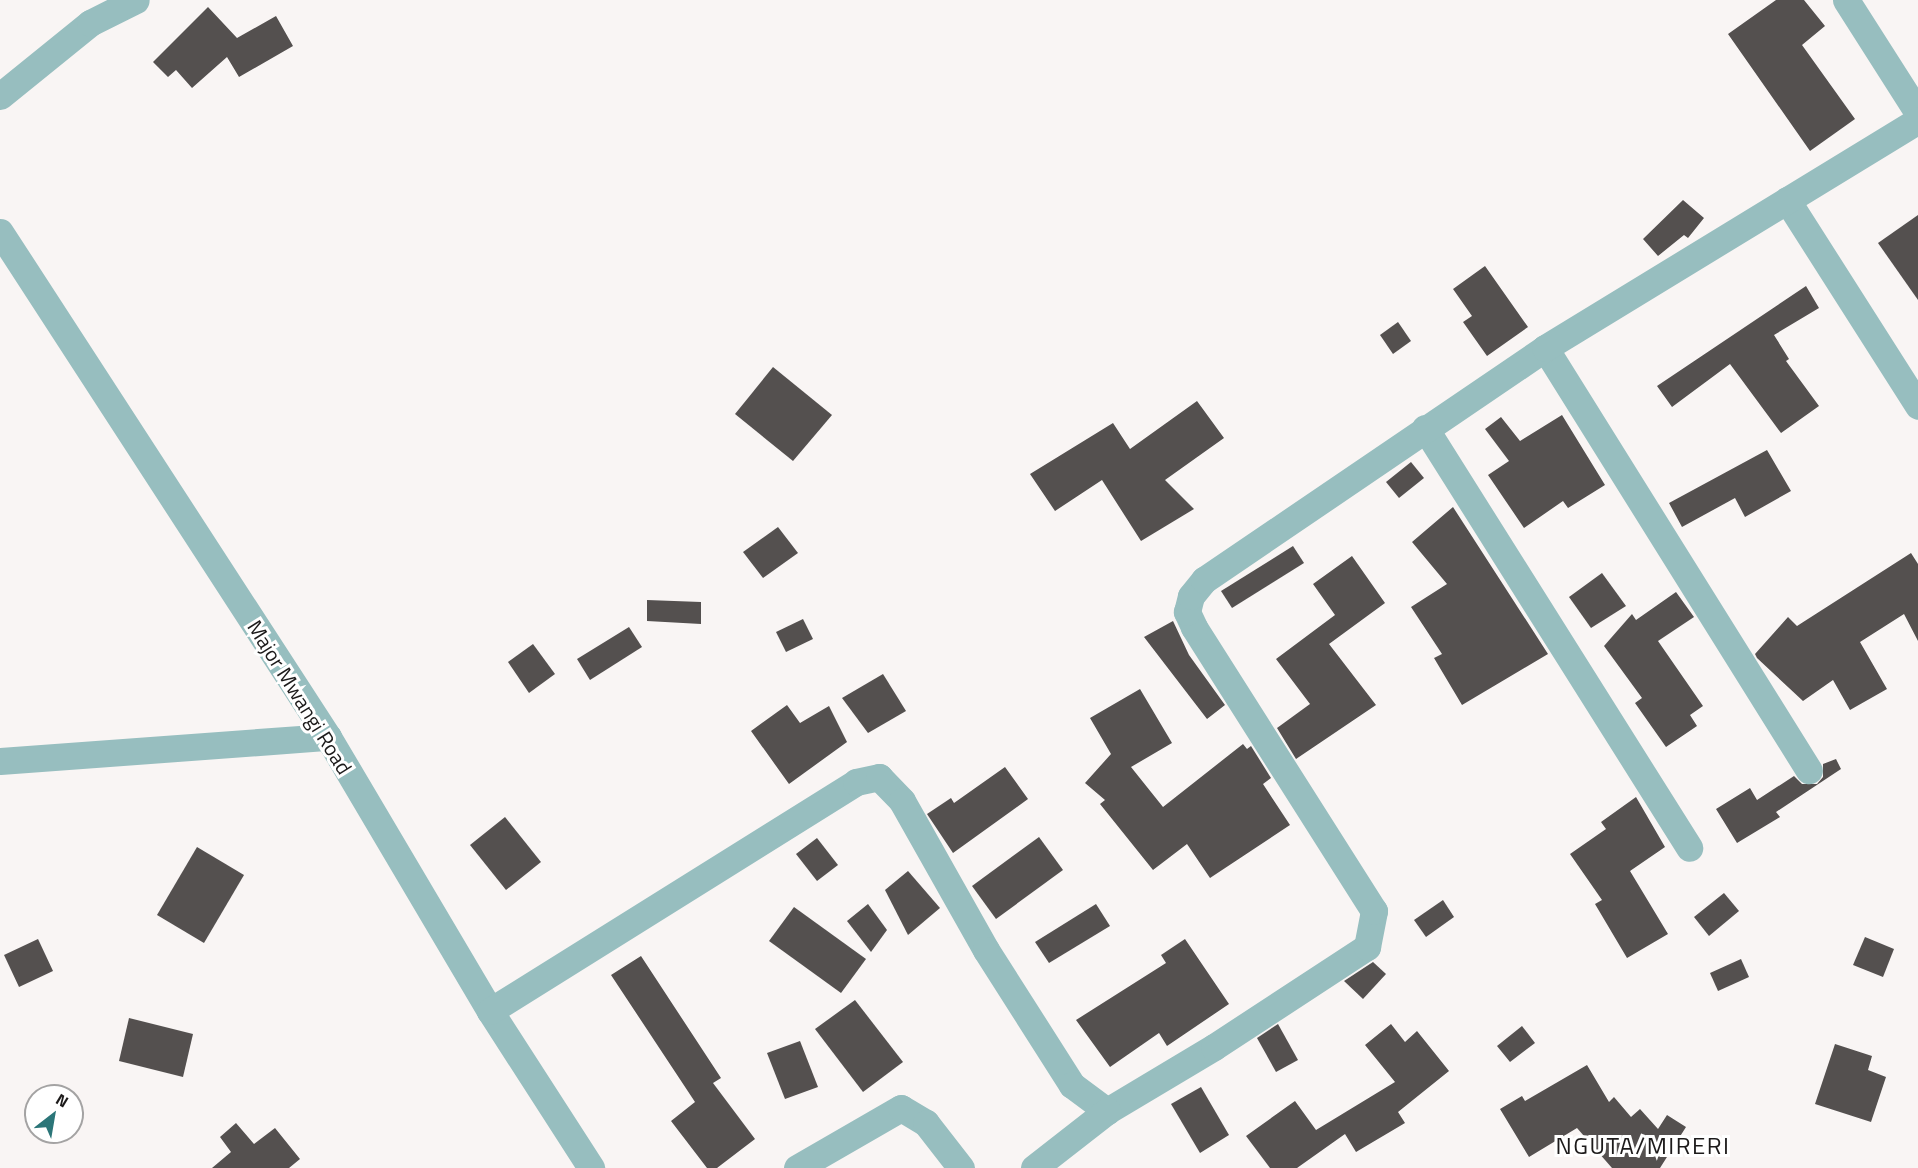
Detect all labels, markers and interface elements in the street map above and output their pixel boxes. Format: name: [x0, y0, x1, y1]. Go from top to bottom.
street label: Major Mwangi Road: [243, 615, 357, 779]
north arrow: [24, 1084, 84, 1144]
text: N: [51, 1087, 73, 1113]
district label: NGUTA/MIRERI: [1556, 1132, 1730, 1160]

